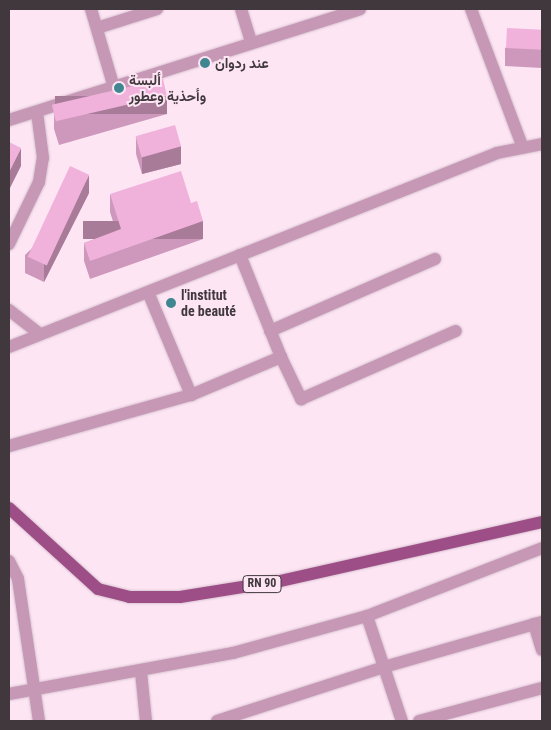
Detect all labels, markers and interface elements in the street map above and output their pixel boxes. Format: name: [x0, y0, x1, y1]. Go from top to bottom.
place label: عند ردوان: [215, 55, 269, 71]
marker: عند ردوان: [199, 57, 211, 69]
place label: ألبسة وأحذية وعطور: [129, 72, 206, 104]
marker: ألبسة وأحذية وعطور: [113, 82, 125, 94]
place label: l'institut de beauté: [181, 287, 236, 320]
marker: l'institut de beauté: [165, 297, 177, 309]
road number: RN 90: [242, 574, 282, 594]

